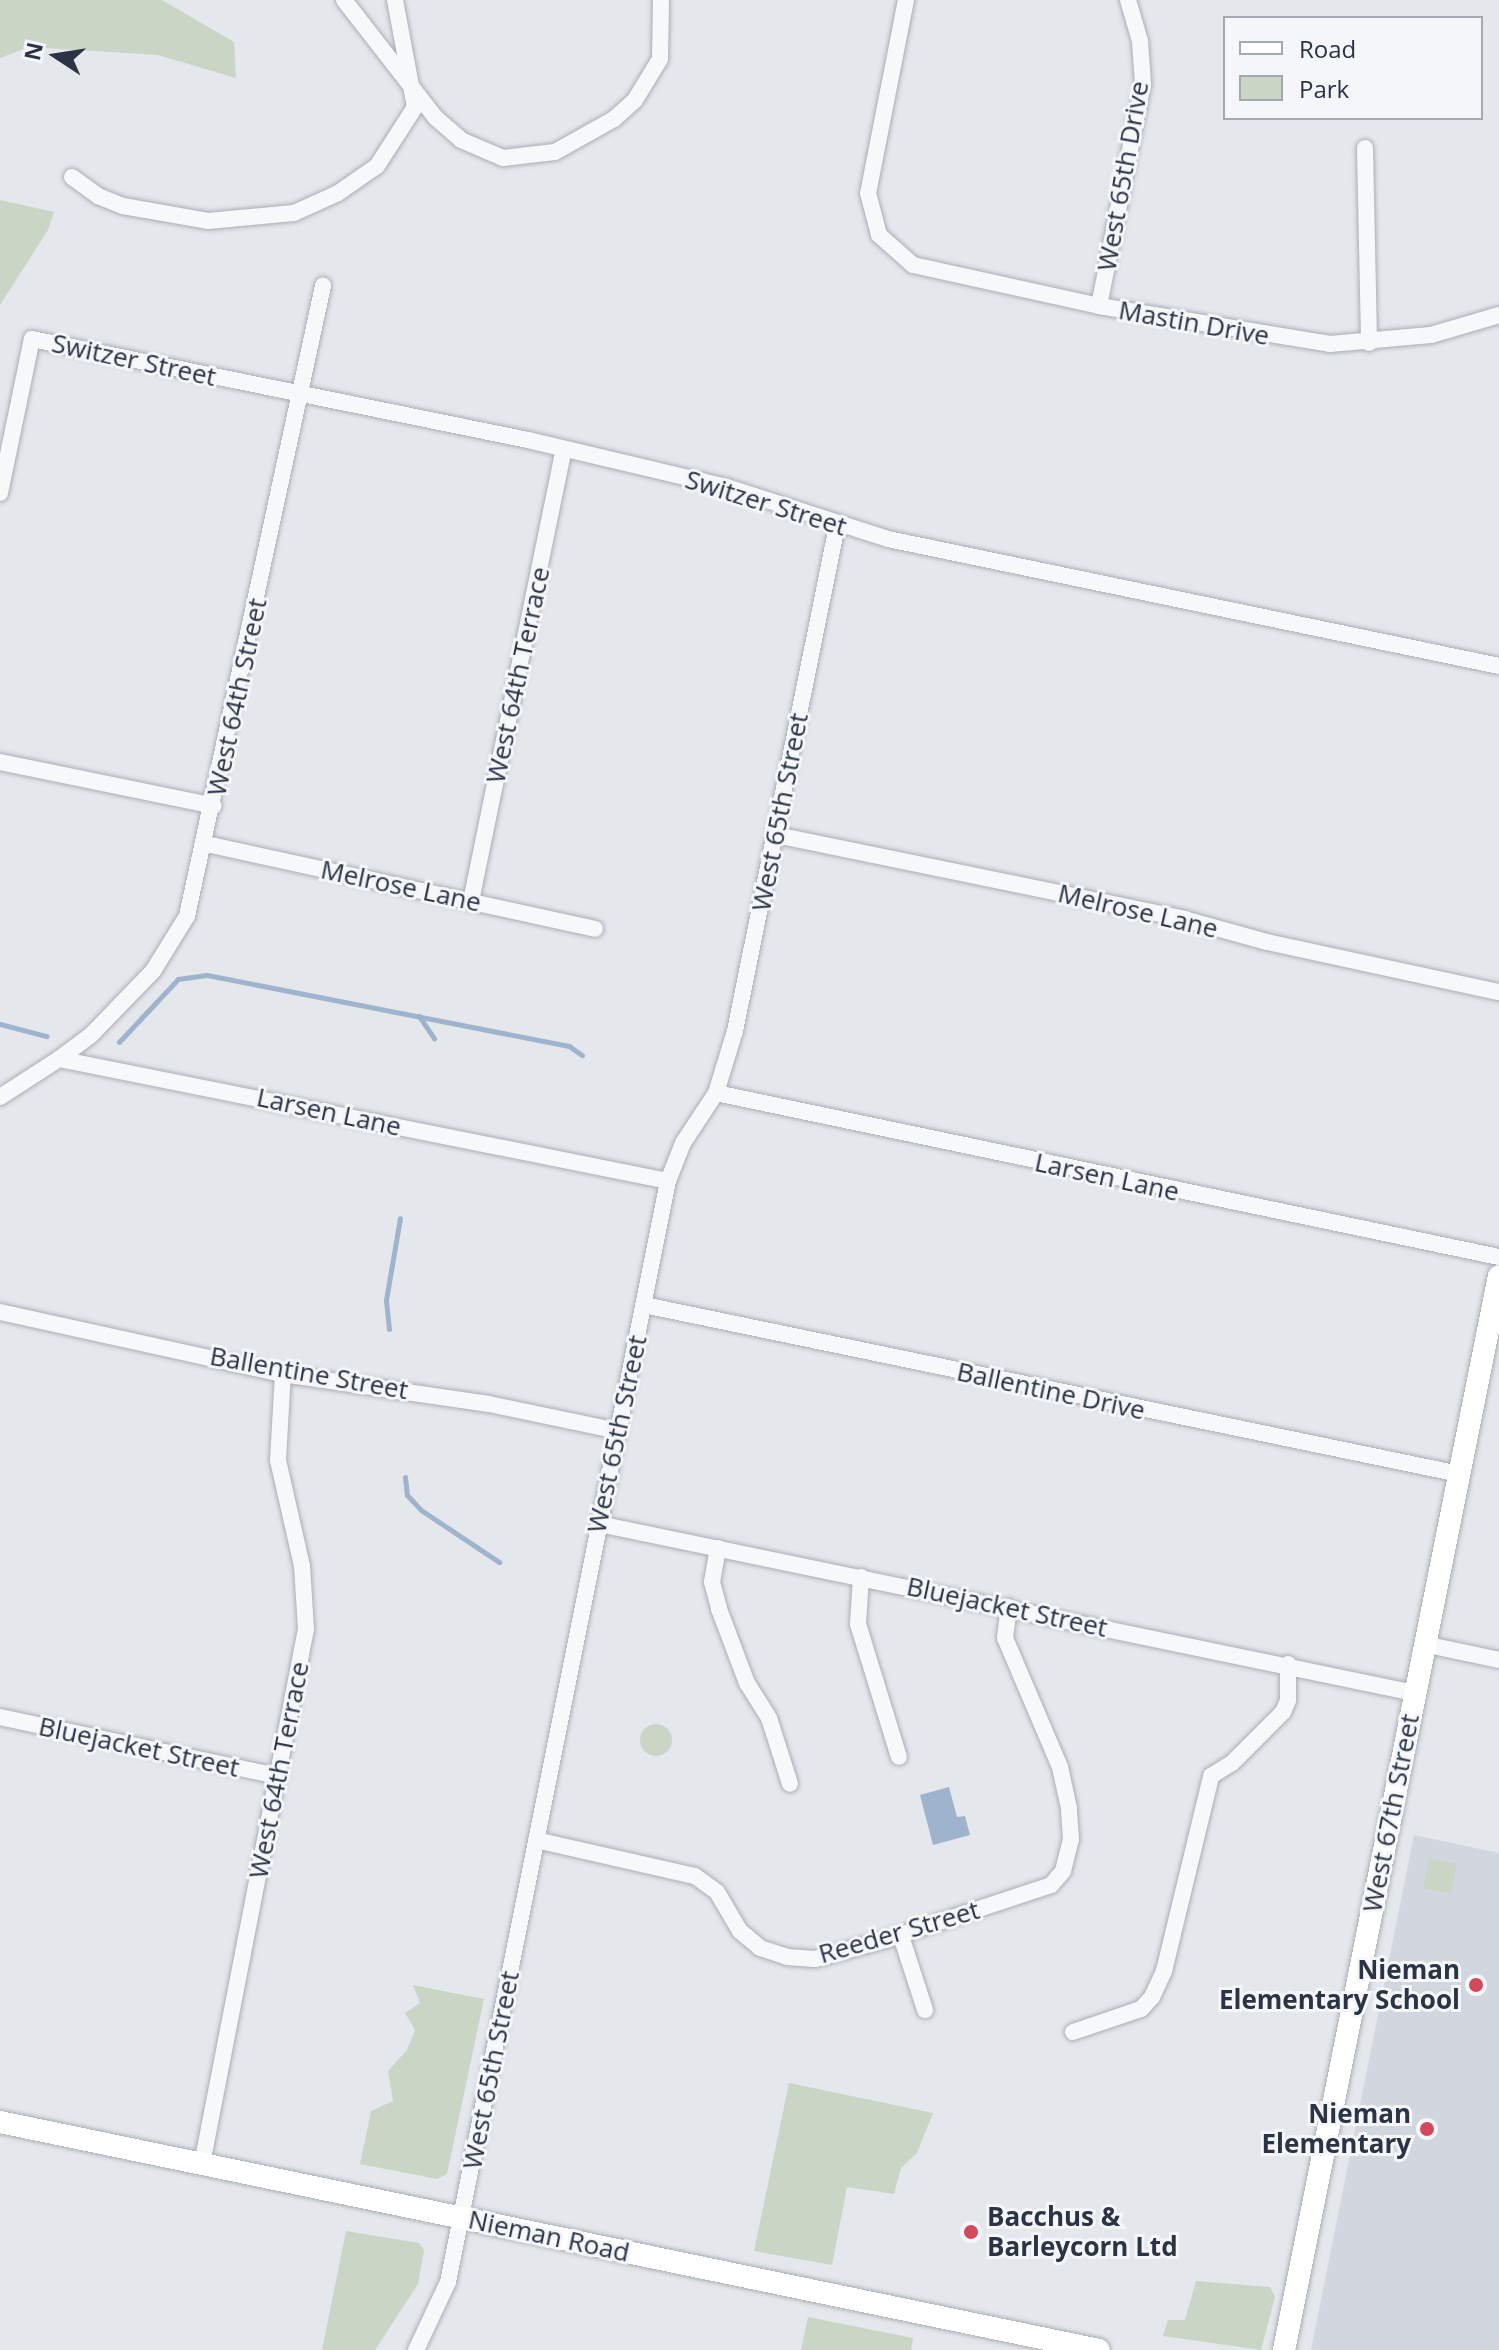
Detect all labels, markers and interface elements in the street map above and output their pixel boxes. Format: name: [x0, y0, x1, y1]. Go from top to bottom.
north arrow: [16, 16, 96, 96]
legend: [1223, 16, 1483, 120]
text: Road: [1299, 32, 1356, 65]
text: N: [16, 39, 49, 63]
text: Park: [1299, 72, 1349, 105]
street label: West 65th Drive: [1091, 79, 1155, 273]
street label: Mastin Drive: [1116, 294, 1272, 352]
street label: Switzer Street: [49, 327, 219, 393]
street label: Switzer Street: [682, 464, 850, 542]
street label: West 64th Terrace: [480, 564, 556, 786]
street label: West 64th Street: [201, 595, 273, 799]
street label: West 65th Street: [745, 710, 815, 914]
street label: Melrose Lane: [318, 854, 484, 918]
street label: Melrose Lane: [1055, 877, 1221, 945]
street label: Larsen Lane: [254, 1081, 404, 1143]
street label: Larsen Lane: [1032, 1146, 1182, 1208]
street label: West 65th Street: [581, 1332, 653, 1536]
street label: Ballentine Street: [207, 1340, 411, 1406]
street label: Ballentine Drive: [954, 1356, 1148, 1426]
street label: Bluejacket Street: [904, 1571, 1110, 1643]
street label: West 64th Terrace: [243, 1659, 315, 1881]
street label: Bluejacket Street: [36, 1711, 242, 1783]
street label: West 67th Street: [1356, 1711, 1426, 1915]
street label: Reeder Street: [815, 1894, 983, 1970]
place label: Nieman Elementary School: [1219, 1954, 1460, 2016]
street label: West 65th Street: [456, 1968, 526, 2172]
marker: Nieman Elementary School: [1467, 1976, 1485, 1994]
place label: Nieman Elementary: [1262, 2098, 1411, 2160]
marker: Nieman Elementary: [1418, 2120, 1436, 2138]
place label: Bacchus & Barleycorn Ltd: [987, 2201, 1178, 2262]
street label: Nieman Road: [466, 2204, 632, 2268]
marker: Bacchus & Barleycorn Ltd: [962, 2223, 980, 2241]

